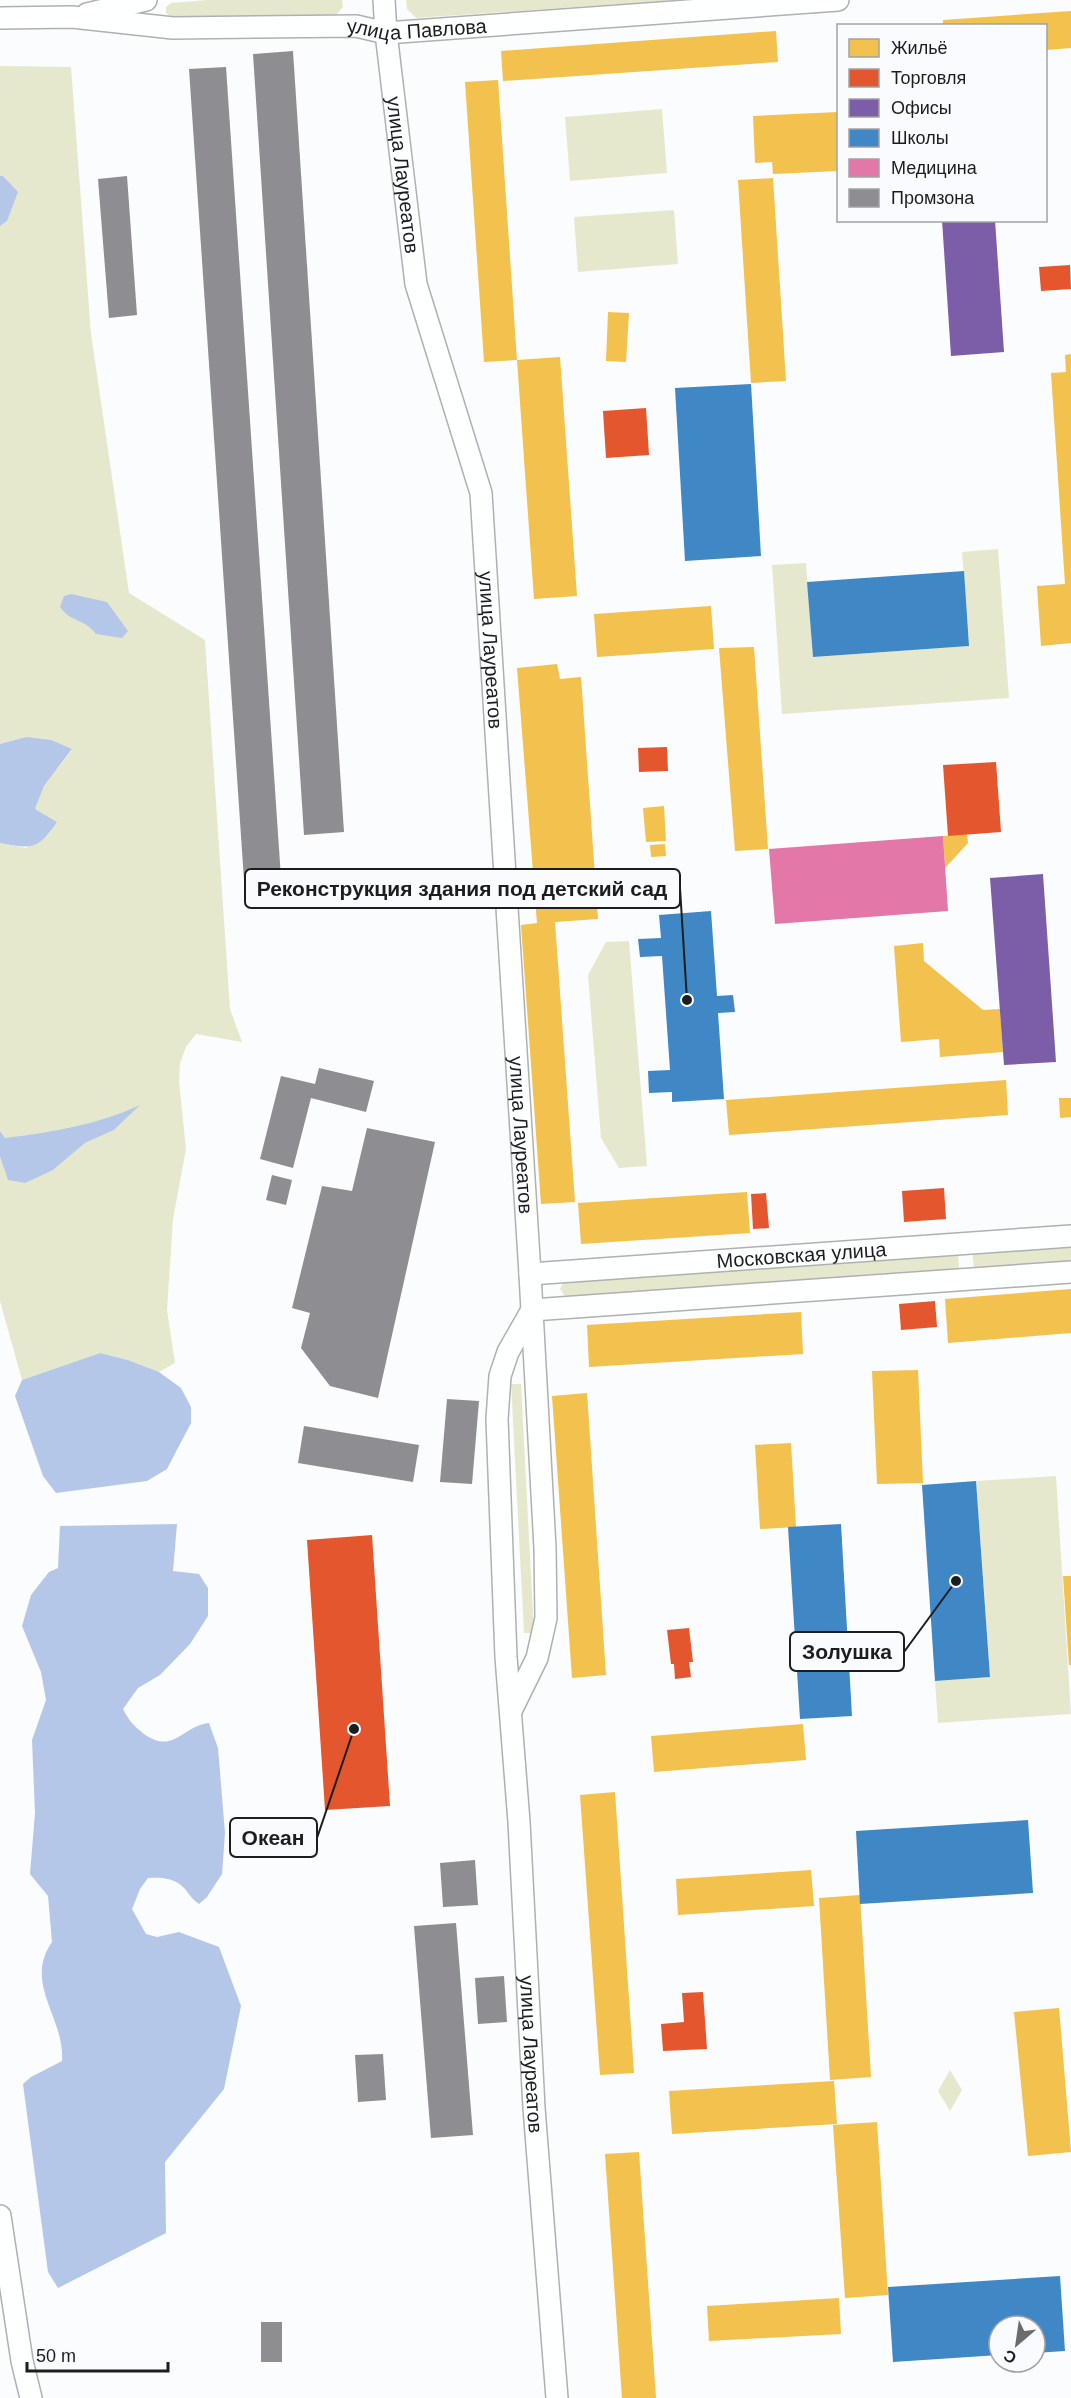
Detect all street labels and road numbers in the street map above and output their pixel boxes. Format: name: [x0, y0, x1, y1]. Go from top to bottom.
street label: улица Павлова: [347, 15, 488, 45]
street label: улица Лауреатов: [383, 95, 423, 255]
street label: улица Лауреатов: [475, 570, 507, 730]
street label: улица Лауреатов: [505, 1055, 537, 1215]
street label: Московская улица: [716, 1238, 888, 1272]
street label: улица Лауреатов: [516, 1975, 547, 2134]

